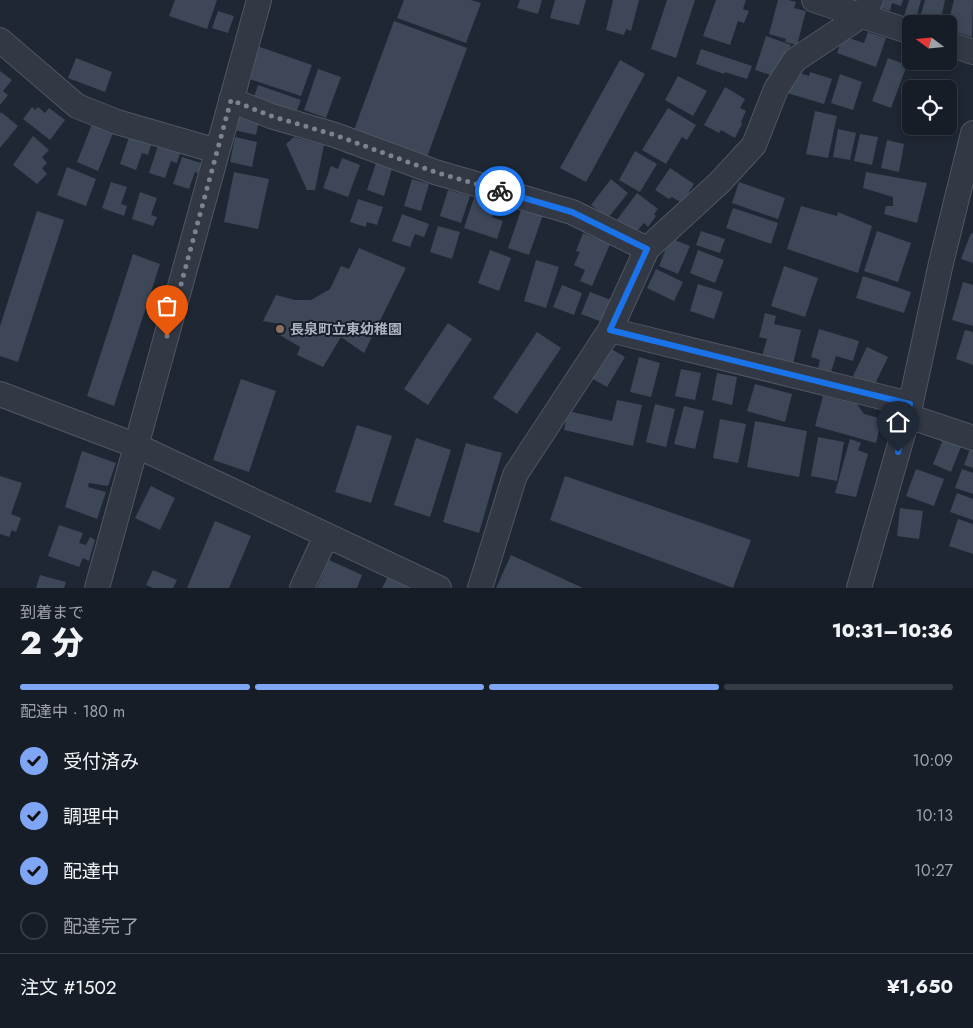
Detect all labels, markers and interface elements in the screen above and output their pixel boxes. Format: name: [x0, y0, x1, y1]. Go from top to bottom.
north arrow: [902, 15, 958, 70]
map controls: [902, 15, 957, 135]
button: locate: [902, 80, 957, 135]
courier: [475, 166, 525, 216]
icon: bike: [486, 177, 514, 205]
pin: [146, 285, 188, 336]
icon: bag: [153, 292, 181, 320]
place label: 長泉町立東幼稚園: [290, 319, 402, 339]
marker: 長泉町立東幼稚園: [274, 323, 286, 335]
pin: [877, 401, 919, 452]
icon: home: [884, 408, 912, 436]
text: 到着まで: [20, 601, 84, 624]
text: 10:31–10:36: [832, 617, 953, 644]
text: 2 分: [20, 620, 83, 666]
text: 配達中 · 180 m: [20, 700, 125, 723]
icon: check: [20, 747, 48, 775]
text: 受付済み: [63, 748, 139, 775]
text: 10:09: [913, 749, 953, 772]
icon: check: [20, 802, 48, 830]
text: 調理中: [63, 803, 120, 830]
text: 10:13: [915, 804, 953, 827]
icon: check: [20, 857, 48, 885]
text: 配達中: [63, 858, 120, 885]
text: 10:27: [914, 859, 953, 882]
text: 配達完了: [63, 913, 139, 940]
text: ¥1,650: [887, 973, 953, 1000]
text: 注文 #1502: [20, 974, 117, 1001]

